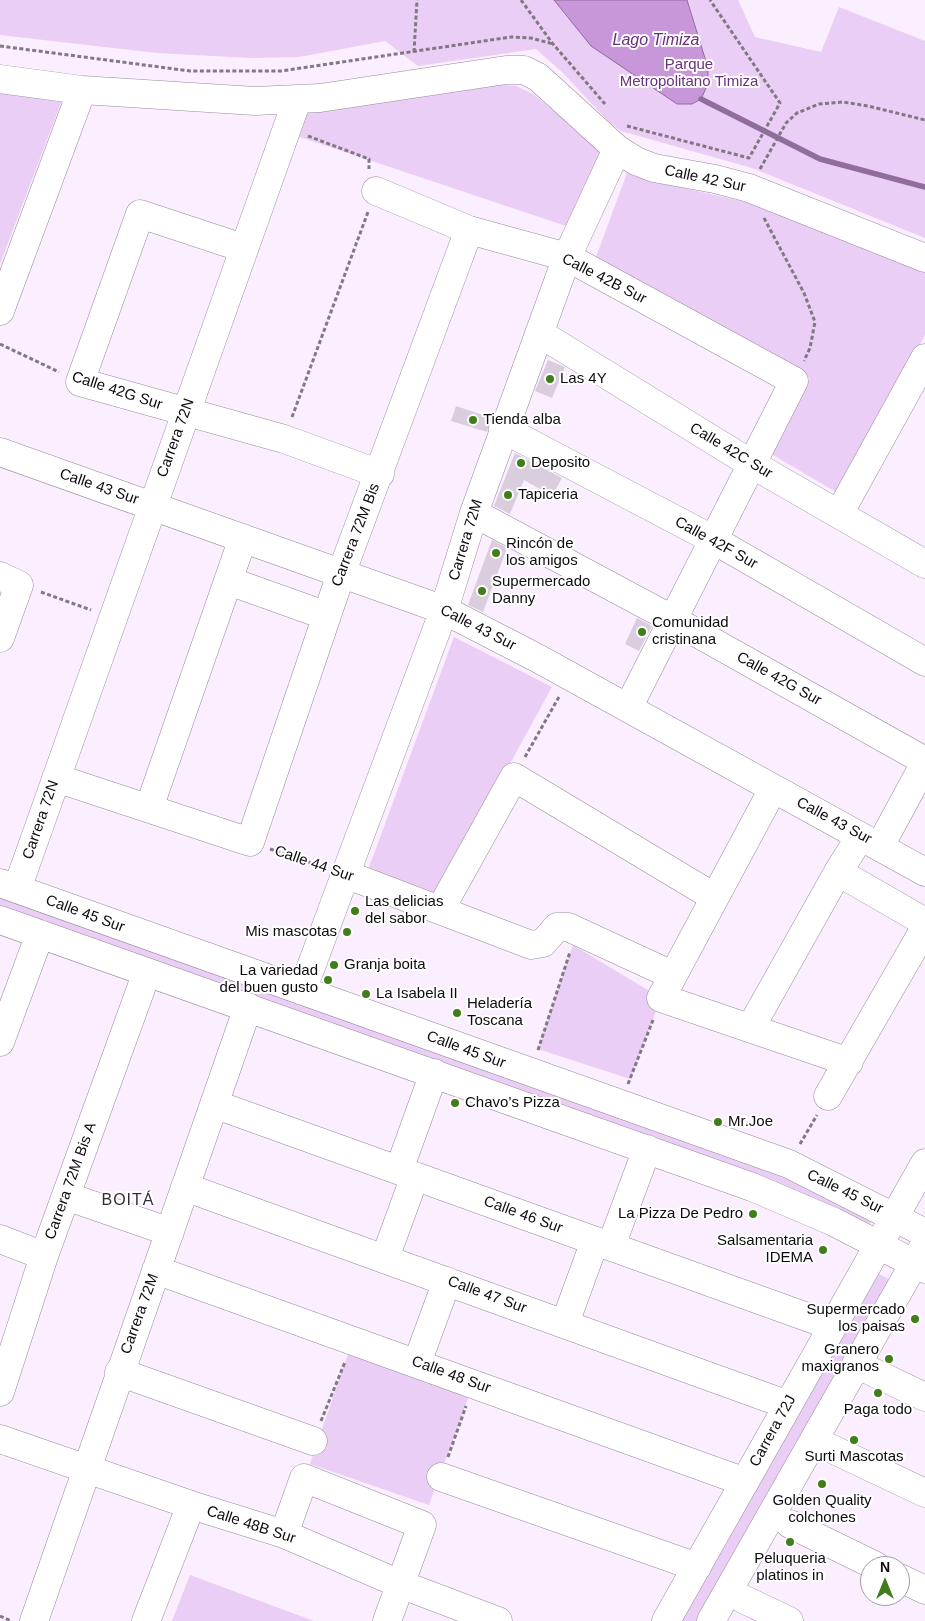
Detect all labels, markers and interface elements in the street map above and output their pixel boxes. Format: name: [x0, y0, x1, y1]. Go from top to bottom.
water label: Lago Timiza: [612, 31, 700, 51]
park label: Parque Metropolitano Timiza: [620, 56, 758, 91]
street label: Calle 42 Sur: [663, 162, 747, 196]
street label: Calle 42B Sur: [559, 250, 649, 308]
street label: Calle 42G Sur: [69, 368, 165, 414]
place label: Las 4Y: [560, 370, 607, 388]
marker: Las 4Y: [544, 373, 556, 385]
street label: Carrera 72N: [153, 396, 199, 480]
place label: Tienda alba: [483, 411, 561, 429]
marker: Tienda alba: [467, 414, 479, 426]
street label: Calle 42C Sur: [686, 419, 776, 483]
place label: Deposito: [531, 454, 590, 472]
marker: Deposito: [515, 457, 527, 469]
street label: Calle 43 Sur: [57, 465, 141, 509]
street label: Carrera 72M Bis: [328, 481, 384, 589]
place label: Tapiceria: [518, 486, 578, 504]
marker: Tapiceria: [502, 489, 514, 501]
street label: Carrera 72M: [445, 497, 487, 583]
street label: Calle 42F Sur: [672, 513, 760, 573]
place label: Rincón de los amigos: [506, 535, 578, 570]
marker: Rincón de los amigos: [490, 547, 502, 559]
place label: Supermercado Danny: [492, 573, 590, 608]
marker: Supermercado Danny: [476, 585, 488, 597]
street label: Calle 43 Sur: [437, 601, 519, 655]
place label: Comunidad cristinana: [652, 614, 729, 649]
marker: Comunidad cristinana: [636, 626, 648, 638]
street label: Calle 42G Sur: [733, 648, 825, 710]
street label: Carrera 72N: [19, 778, 63, 862]
street label: Calle 43 Sur: [793, 794, 875, 848]
street label: Calle 44 Sur: [272, 842, 356, 886]
street label: Calle 45 Sur: [43, 891, 127, 937]
place label: Las delicias del sabor: [365, 893, 443, 928]
marker: Las delicias del sabor: [349, 905, 361, 917]
place label: Mis mascotas: [245, 923, 337, 941]
marker: Mis mascotas: [341, 926, 353, 938]
place label: Granja boita: [344, 956, 426, 974]
marker: Granja boita: [328, 959, 340, 971]
place label: La variedad del buen gusto: [220, 962, 318, 997]
marker: La variedad del buen gusto: [322, 974, 334, 986]
place label: La Isabela II: [376, 985, 458, 1003]
marker: La Isabela II: [360, 988, 372, 1000]
place label: Heladería Toscana: [467, 995, 532, 1030]
marker: Heladería Toscana: [451, 1007, 463, 1019]
street label: Calle 45 Sur: [424, 1027, 508, 1073]
place label: Chavo’s Pizza: [465, 1094, 560, 1112]
marker: Chavo’s Pizza: [449, 1097, 461, 1109]
place label: Mr.Joe: [728, 1113, 773, 1131]
marker: Mr.Joe: [712, 1116, 724, 1128]
street label: Carrera 72M Bis A: [41, 1120, 101, 1242]
street label: Calle 45 Sur: [804, 1166, 886, 1218]
district label: BOITÁ: [101, 1191, 155, 1211]
street label: Calle 46 Sur: [481, 1192, 565, 1238]
place label: La Pizza De Pedro: [618, 1205, 743, 1223]
marker: La Pizza De Pedro: [747, 1208, 759, 1220]
place label: Salsamentaria IDEMA: [717, 1232, 813, 1267]
marker: Salsamentaria IDEMA: [817, 1244, 829, 1256]
street label: Carrera 72M: [117, 1271, 163, 1357]
street label: Calle 47 Sur: [445, 1272, 529, 1318]
place label: Supermercado los paisas: [807, 1301, 905, 1336]
marker: Supermercado los paisas: [909, 1313, 921, 1325]
place label: Granero maxigranos: [801, 1341, 879, 1376]
street label: Calle 48 Sur: [409, 1352, 493, 1398]
marker: Granero maxigranos: [883, 1353, 895, 1365]
marker: Paga todo: [872, 1387, 884, 1399]
street label: Carrera 72J: [746, 1392, 800, 1470]
place label: Paga todo: [844, 1401, 912, 1419]
marker: Surti Mascotas: [848, 1434, 860, 1446]
place label: Surti Mascotas: [804, 1448, 904, 1466]
marker: Golden Quality colchones: [816, 1478, 828, 1490]
place label: Golden Quality colchones: [772, 1492, 872, 1527]
street label: Calle 48B Sur: [204, 1502, 298, 1548]
marker: Peluqueria platinos in: [784, 1536, 796, 1548]
place label: Peluqueria platinos in: [754, 1550, 826, 1585]
north arrow: [860, 1556, 910, 1606]
text: N: [880, 1559, 890, 1575]

